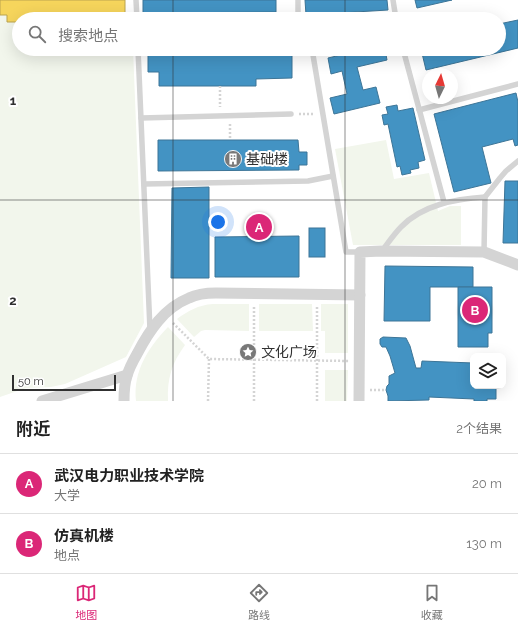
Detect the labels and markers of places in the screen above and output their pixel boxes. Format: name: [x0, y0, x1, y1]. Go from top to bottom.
building icon: 基础楼: [223, 149, 243, 169]
place label: 基础楼: [246, 151, 288, 167]
pin: A: [246, 212, 272, 242]
pin: B: [462, 295, 488, 325]
place icon: 文化广场: [238, 342, 258, 362]
place label: 文化广场: [261, 344, 317, 360]

